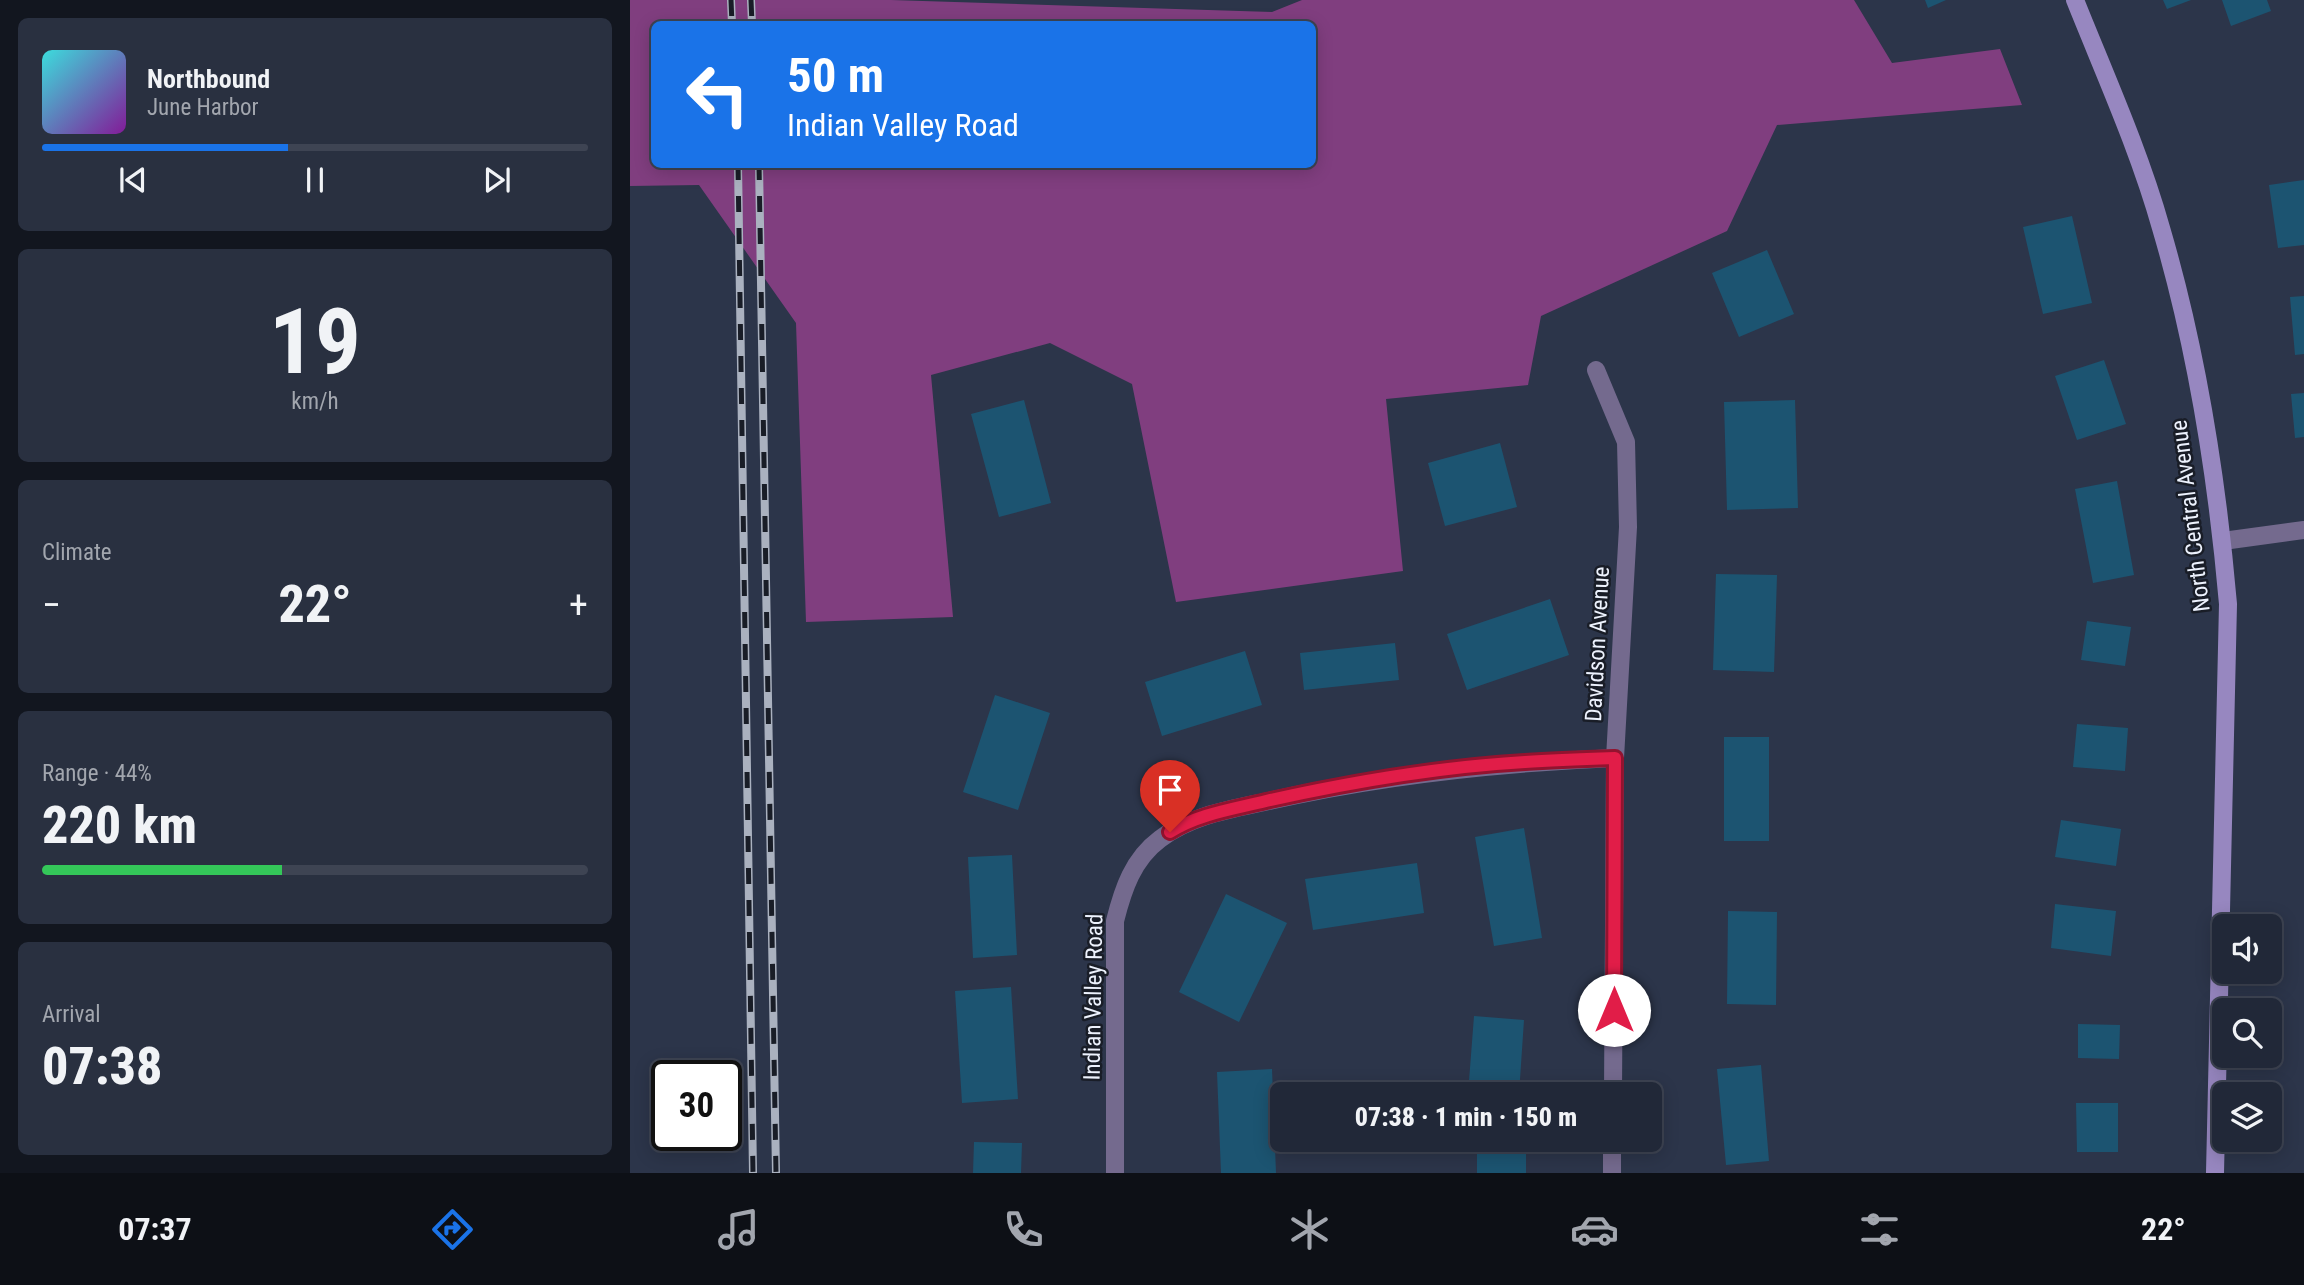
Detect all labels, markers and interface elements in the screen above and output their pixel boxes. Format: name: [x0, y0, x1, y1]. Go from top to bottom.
text: 50 m: [787, 47, 884, 104]
icon: left: [672, 49, 763, 140]
text: Northbound: [147, 64, 270, 94]
text: June Harbor: [147, 94, 259, 121]
text: Indian Valley Road: [787, 106, 1019, 144]
icon: previous: [114, 161, 152, 199]
icon: pause: [296, 161, 334, 199]
icon: next: [478, 161, 516, 199]
text: 19: [269, 289, 361, 395]
text: km/h: [291, 388, 339, 415]
street label: North Central Avenue: [2165, 419, 2216, 613]
text: Climate: [42, 539, 112, 566]
street label: Davidson Avenue: [1580, 566, 1615, 722]
text: 22°: [278, 574, 352, 635]
text: −: [42, 583, 61, 627]
text: +: [569, 583, 588, 627]
text: Range · 44%: [42, 760, 152, 787]
pin: [1140, 760, 1200, 832]
icon: arrive: [1151, 771, 1189, 809]
text: 220 km: [42, 795, 197, 856]
street label: Indian Valley Road: [1079, 913, 1108, 1081]
map controls: [2212, 914, 2282, 1152]
button: sound: [2212, 914, 2282, 984]
position arrow: [1577, 973, 1651, 1047]
button: search: [2212, 998, 2282, 1068]
text: Arrival: [42, 1001, 101, 1028]
text: 07:38: [42, 1036, 162, 1097]
speed limit sign: 30: [651, 1060, 742, 1151]
button: layers: [2212, 1082, 2282, 1152]
text: 07:38 · 1 min · 150 m: [1355, 1102, 1577, 1132]
icon: directions: [428, 1205, 477, 1254]
icon: music: [714, 1205, 763, 1254]
icon: phone: [999, 1205, 1048, 1254]
icon: climate: [1285, 1205, 1334, 1254]
icon: car: [1570, 1205, 1619, 1254]
icon: filters: [1855, 1205, 1904, 1254]
text: 07:37: [118, 1210, 192, 1248]
text: 22°: [2141, 1210, 2186, 1248]

